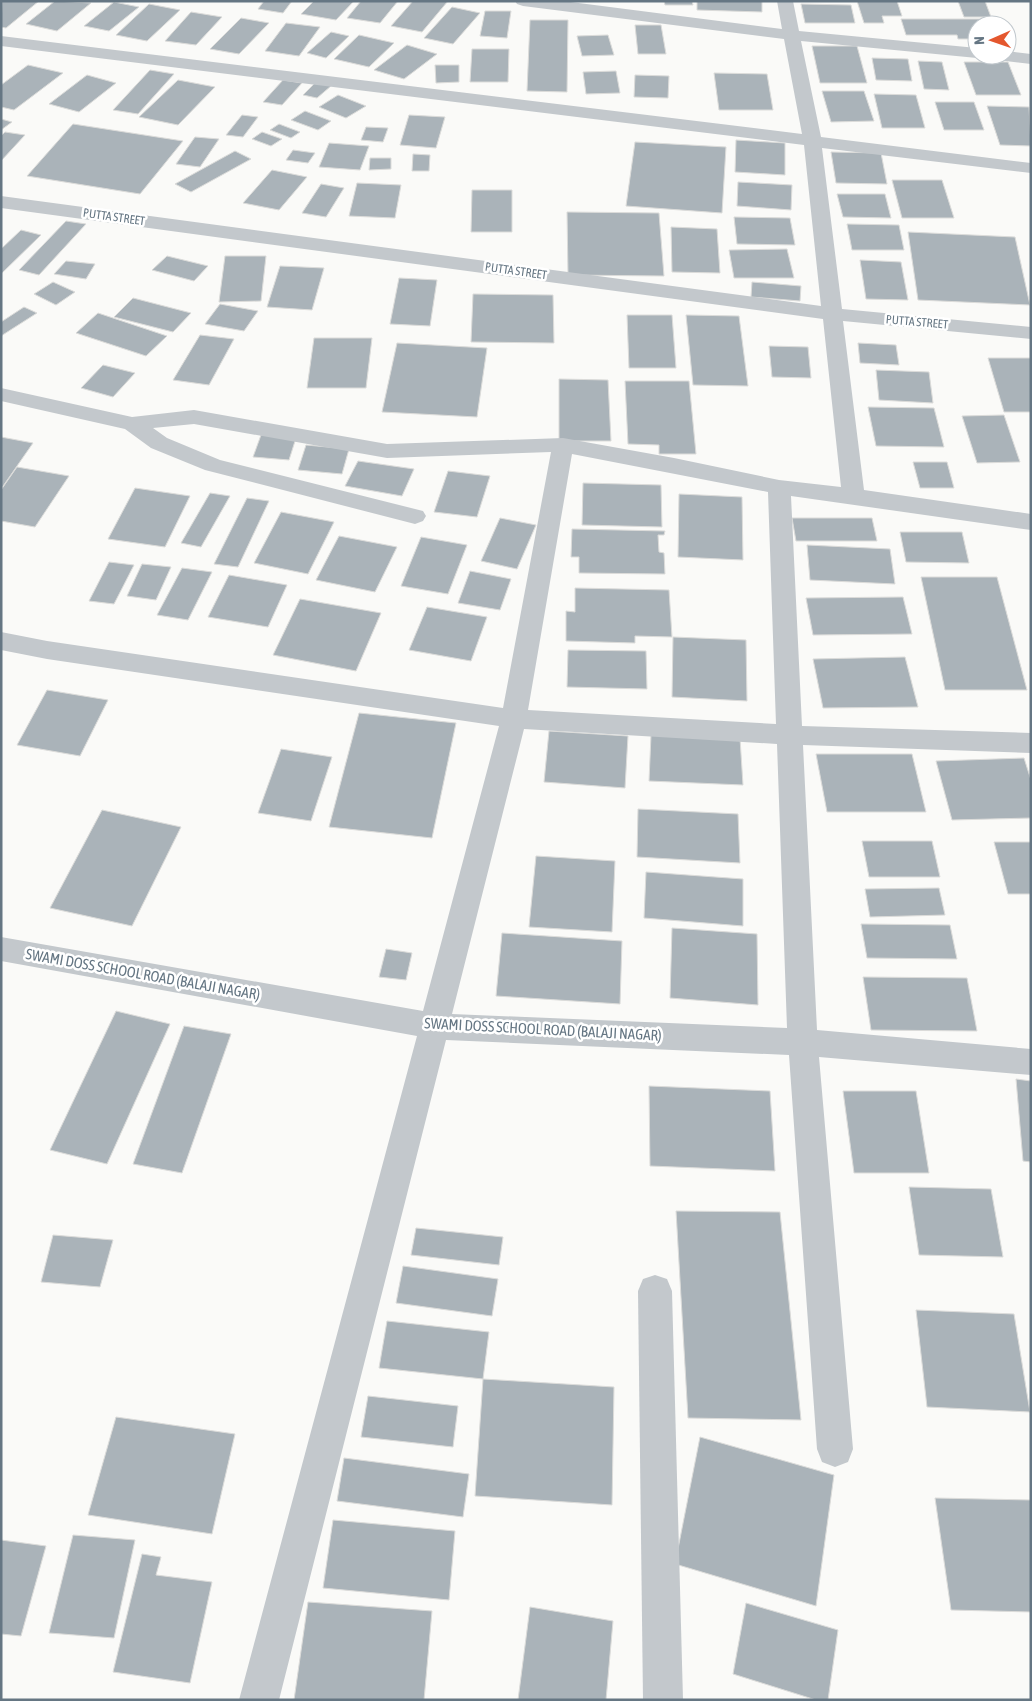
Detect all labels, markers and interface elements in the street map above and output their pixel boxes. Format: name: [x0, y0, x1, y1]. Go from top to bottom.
north arrow: [967, 15, 1017, 65]
text: N: [971, 36, 987, 45]
street label: PUTTA STREET: [82, 206, 147, 228]
street label: PUTTA STREET: [484, 260, 549, 282]
street label: PUTTA STREET: [885, 312, 949, 332]
street label: SWAMI DOSS SCHOOL ROAD (BALAJI NAGAR): [25, 945, 261, 1003]
street label: SWAMI DOSS SCHOOL ROAD (BALAJI NAGAR): [424, 1014, 662, 1044]

